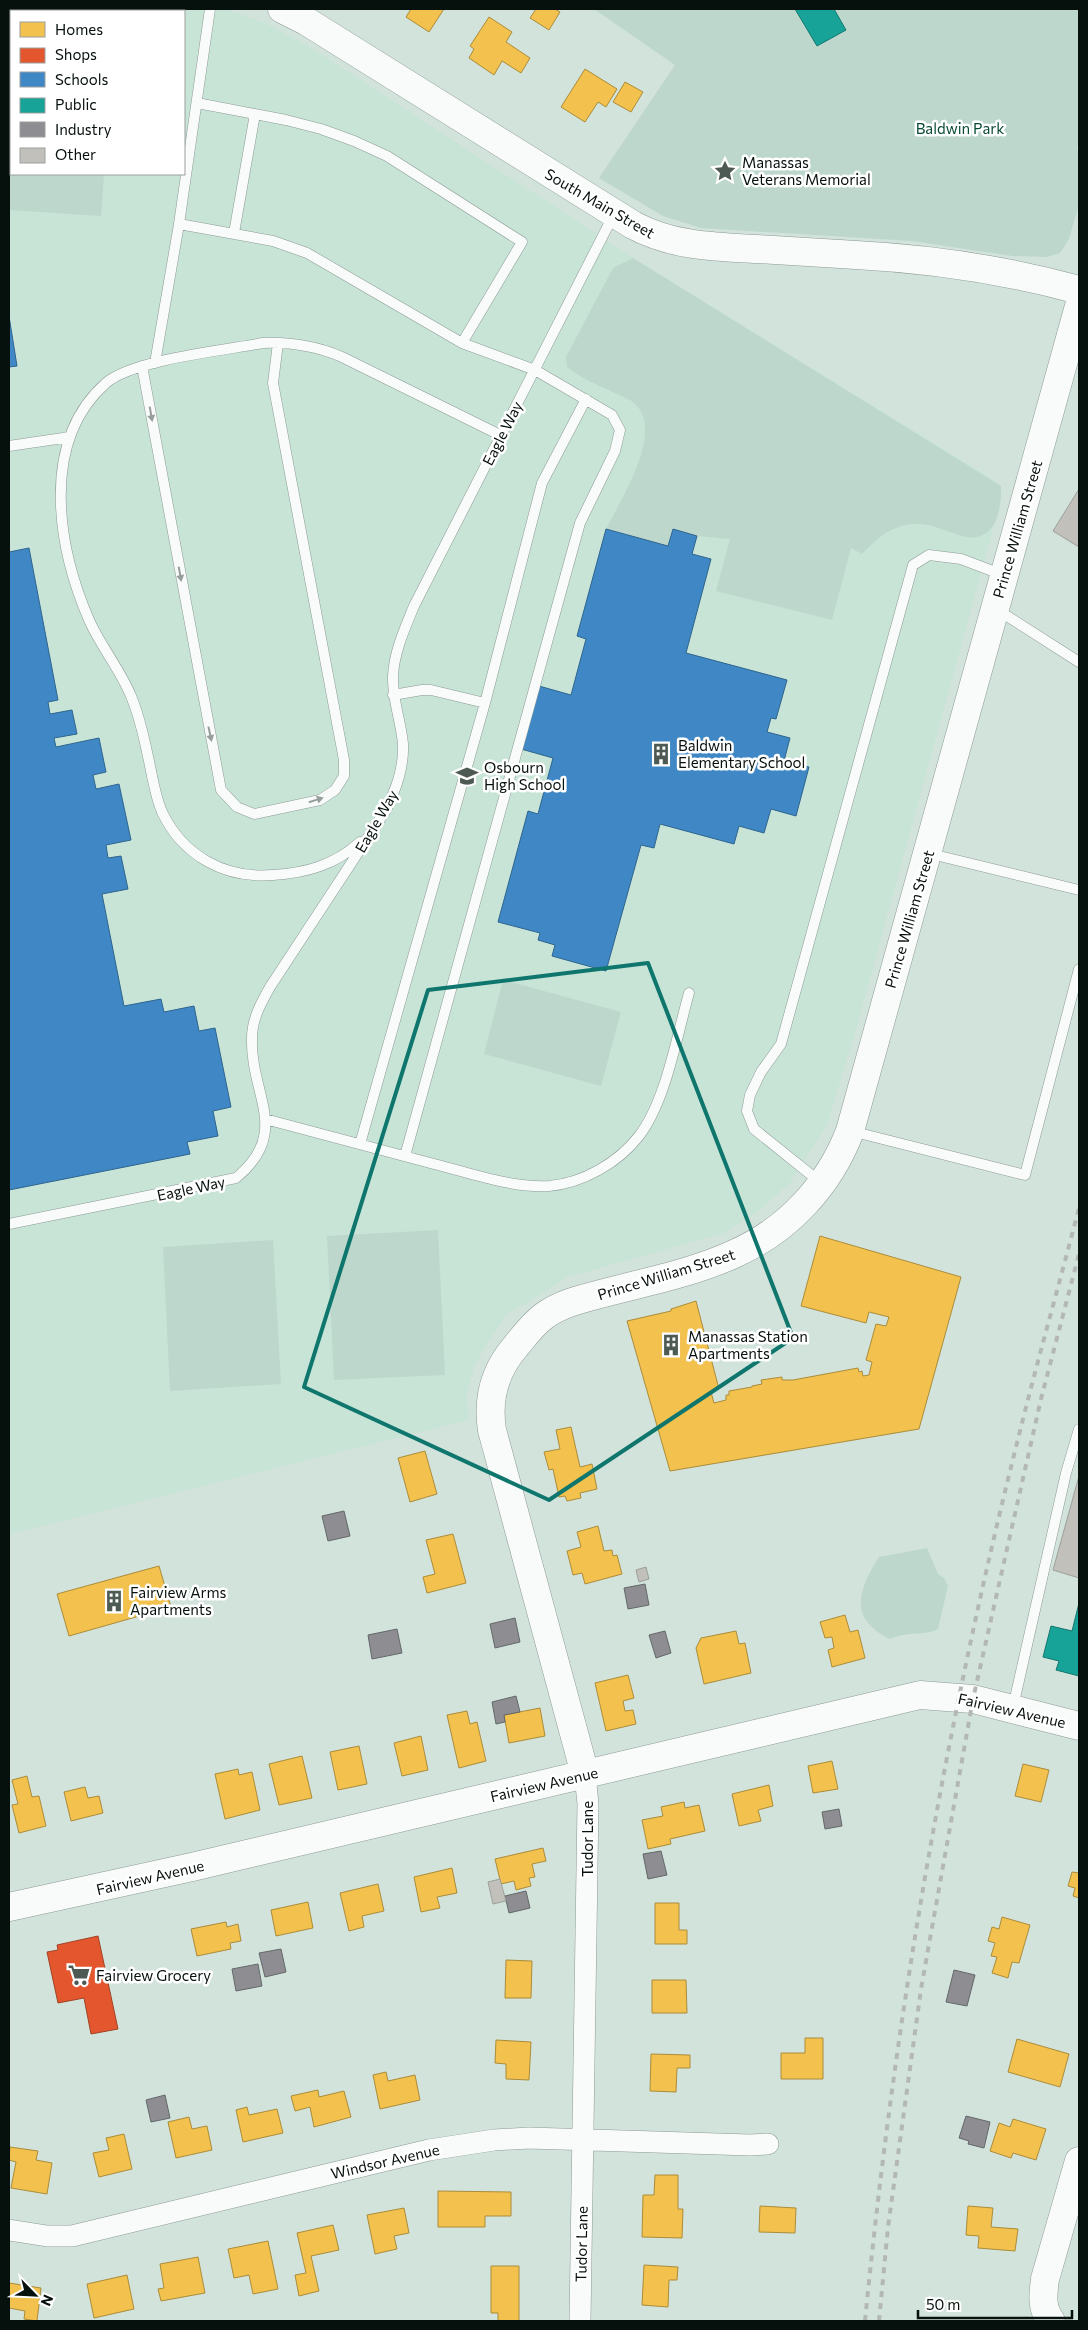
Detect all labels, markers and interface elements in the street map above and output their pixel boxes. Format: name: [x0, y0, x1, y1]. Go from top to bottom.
legend: [10, 10, 185, 175]
text: Homes: [55, 20, 103, 38]
text: Shops: [55, 45, 97, 63]
text: Schools: [55, 70, 109, 88]
text: Public: [55, 95, 97, 113]
park label: Baldwin Park: [916, 119, 1004, 137]
text: Industry: [55, 120, 112, 138]
text: Other: [55, 145, 96, 163]
place label: Manassas Veterans Memorial: [742, 153, 871, 188]
place icon: Manassas Veterans Memorial: [712, 158, 738, 184]
street label: South Main Street: [542, 164, 658, 242]
street label: Eagle Way: [478, 398, 526, 468]
one-way arrow: [148, 406, 156, 422]
street label: Prince William Street: [989, 458, 1045, 600]
one-way arrow: [177, 566, 185, 582]
one-way arrow: [206, 726, 214, 741]
place label: Baldwin Elementary School: [678, 736, 805, 771]
building icon: Baldwin Elementary School: [648, 741, 674, 767]
place label: Osbourn High School: [484, 758, 565, 793]
school or university icon: Osbourn High School: [454, 763, 480, 789]
street label: Eagle Way: [351, 786, 401, 856]
one-way arrow: [309, 796, 324, 804]
street label: Prince William Street: [881, 848, 937, 990]
street label: Eagle Way: [155, 1172, 227, 1204]
street label: Prince William Street: [595, 1245, 737, 1303]
place label: Manassas Station Apartments: [688, 1327, 808, 1362]
building icon: Manassas Station Apartments: [658, 1332, 684, 1358]
place label: Fairview Arms Apartments: [130, 1583, 227, 1618]
building icon: Fairview Arms Apartments: [101, 1588, 127, 1614]
street label: Fairview Avenue: [956, 1689, 1068, 1731]
street label: Fairview Avenue: [488, 1763, 600, 1805]
street label: Tudor Lane: [578, 1801, 596, 1877]
street label: Fairview Avenue: [94, 1856, 206, 1898]
supermarket icon: Fairview Grocery: [66, 1962, 92, 1988]
place label: Fairview Grocery: [96, 1966, 211, 1984]
street label: Windsor Avenue: [329, 2140, 441, 2182]
street label: Tudor Lane: [571, 2206, 591, 2282]
north arrow: [10, 2270, 60, 2320]
scale bar: [918, 2288, 1072, 2320]
text: N: [37, 2292, 57, 2309]
text: 50 m: [926, 2295, 960, 2313]

